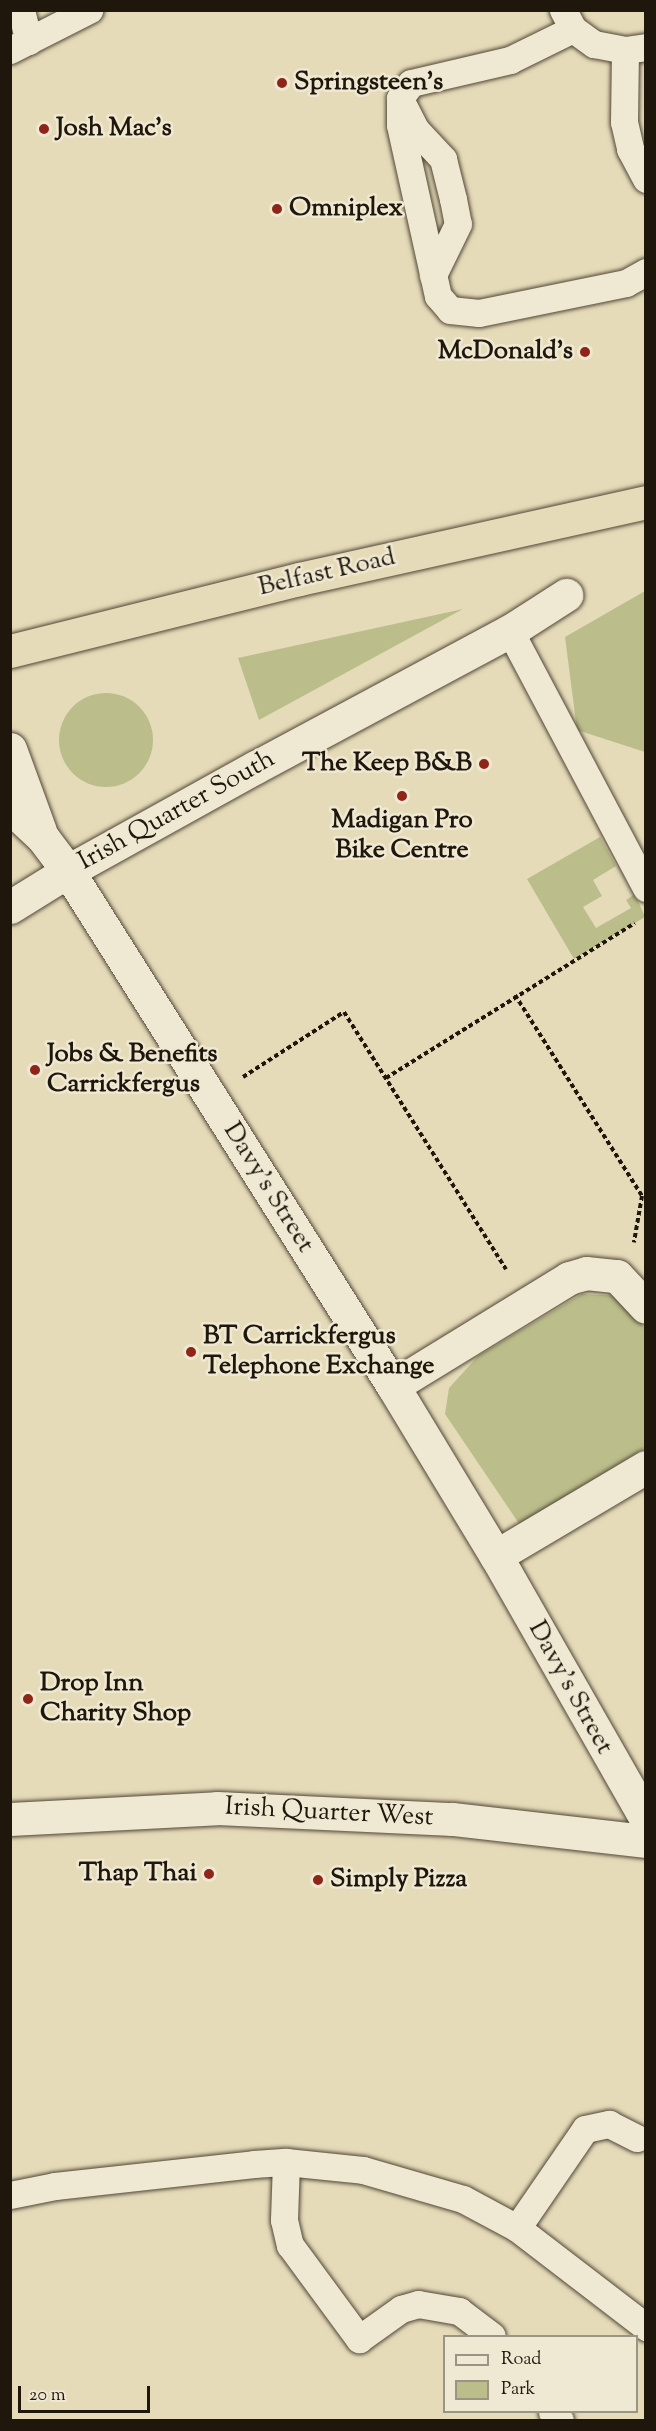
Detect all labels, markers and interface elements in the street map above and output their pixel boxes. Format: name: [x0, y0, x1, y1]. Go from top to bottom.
place label: Springsteen's: [294, 67, 443, 99]
marker: Springsteen's: [275, 76, 289, 90]
place label: Josh Mac's: [56, 113, 172, 145]
marker: Josh Mac's: [37, 122, 51, 136]
place label: Omniplex: [289, 193, 403, 225]
marker: Omniplex: [270, 202, 284, 216]
place label: McDonald's: [438, 336, 573, 368]
marker: McDonald's: [578, 345, 592, 359]
street label: Belfast Road: [255, 542, 399, 604]
street label: Irish Quarter South: [73, 744, 281, 878]
place label: The Keep B&B: [302, 748, 472, 780]
marker: The Keep B&B: [477, 757, 491, 771]
marker: Madigan Pro Bike Centre: [395, 789, 409, 803]
place label: Madigan Pro Bike Centre: [331, 805, 473, 867]
place label: Jobs & Benefits Carrickfergus: [47, 1039, 218, 1100]
marker: Jobs & Benefits Carrickfergus: [28, 1063, 42, 1077]
street label: Davy's Street: [216, 1117, 320, 1259]
place label: BT Carrickfergus Telephone Exchange: [203, 1321, 434, 1382]
marker: BT Carrickfergus Telephone Exchange: [184, 1345, 198, 1359]
street label: Davy's Street: [521, 1616, 619, 1760]
place label: Drop Inn Charity Shop: [40, 1668, 191, 1730]
marker: Drop Inn Charity Shop: [21, 1692, 35, 1706]
street label: Irish Quarter West: [224, 1792, 434, 1834]
place label: Thap Thai: [79, 1858, 197, 1890]
place label: Simply Pizza: [330, 1864, 467, 1896]
marker: Thap Thai: [202, 1867, 216, 1881]
marker: Simply Pizza: [311, 1873, 325, 1887]
legend: [443, 2335, 638, 2413]
text: Road: [501, 2347, 541, 2373]
scale bar: [21, 2374, 153, 2412]
text: Park: [501, 2377, 535, 2403]
text: 20 m: [29, 2383, 66, 2409]

